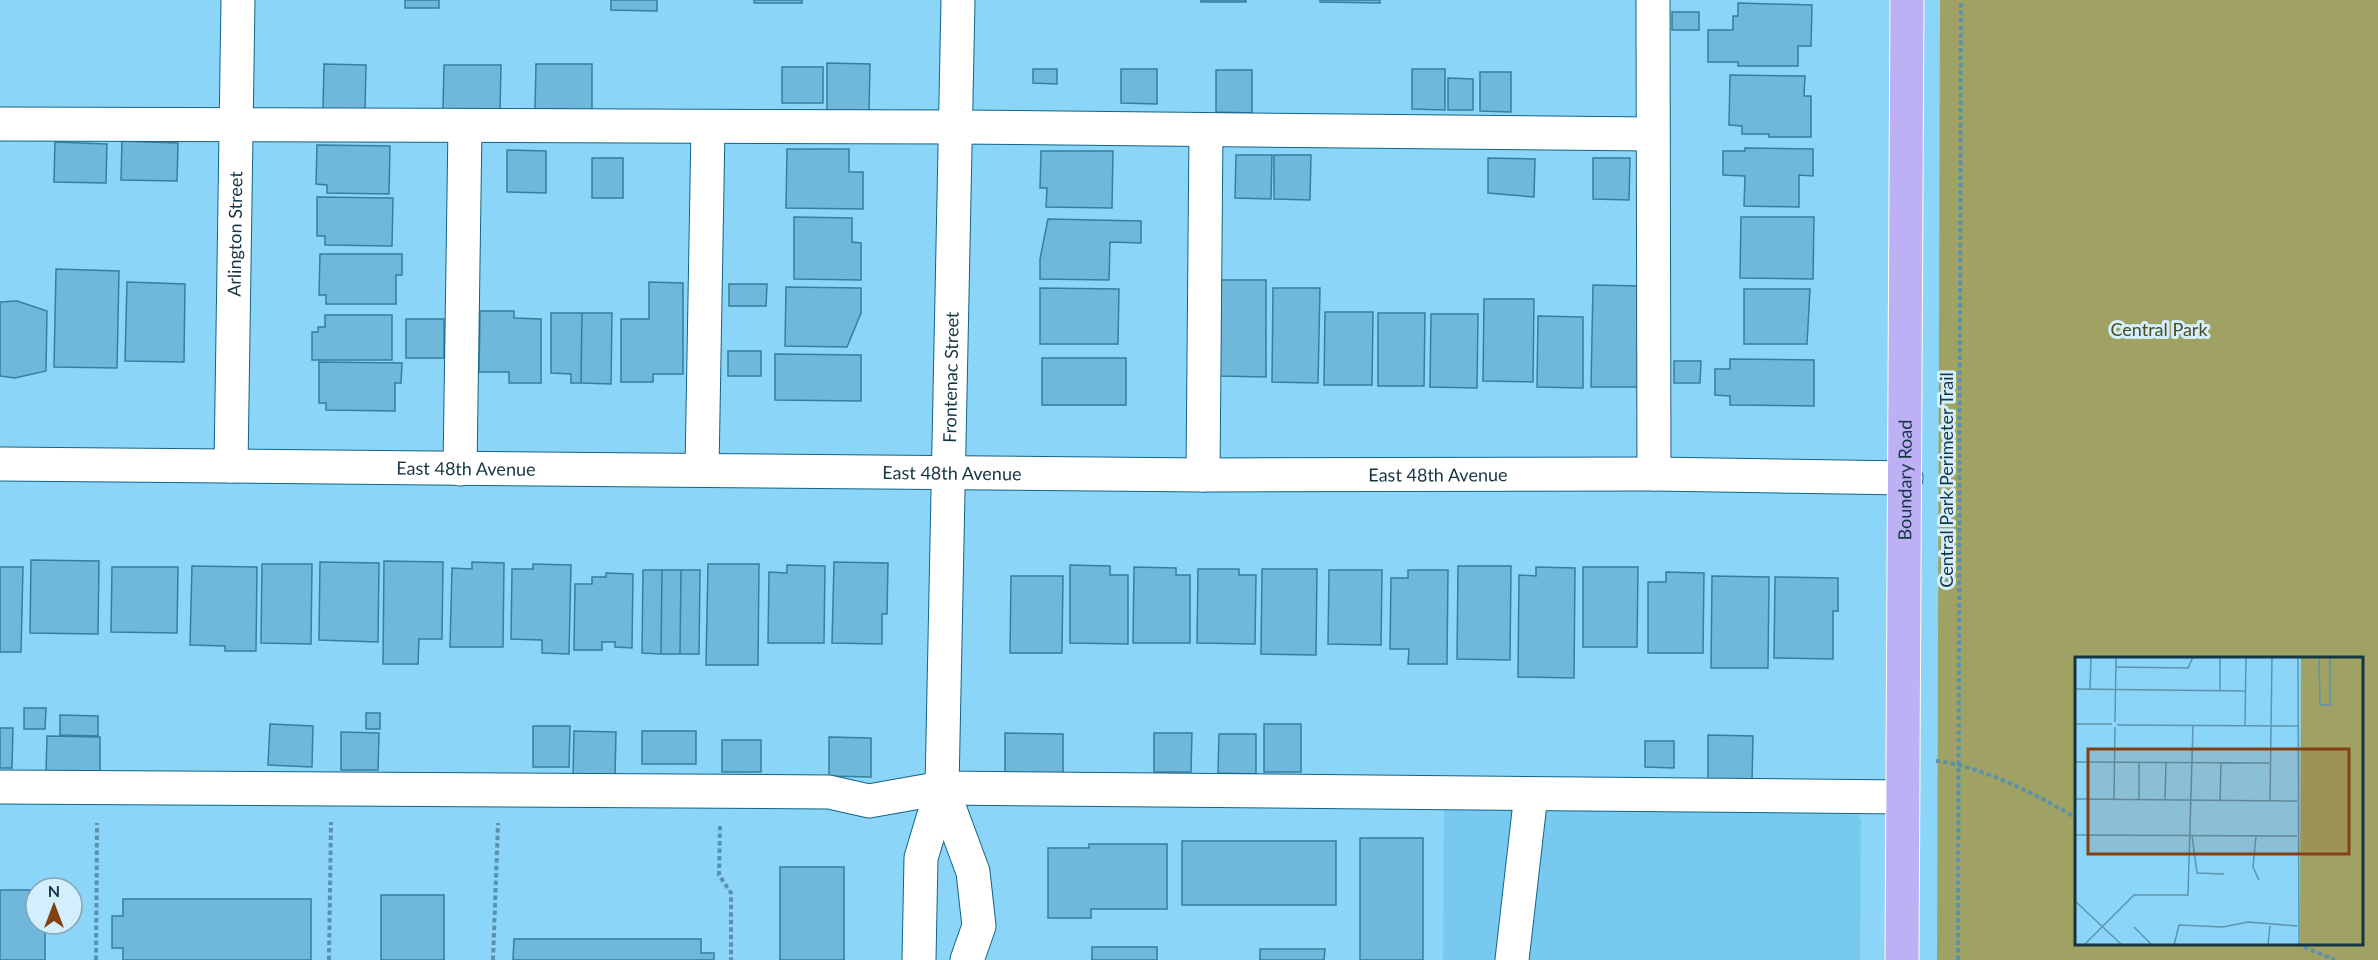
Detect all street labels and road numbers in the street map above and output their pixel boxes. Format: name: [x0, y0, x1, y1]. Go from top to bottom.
street label: Arlington Street: [223, 171, 246, 297]
street label: Frontenac Street: [938, 311, 963, 443]
street label: Central Park Perimeter Trail: [1935, 372, 1957, 588]
street label: Boundary Road: [1893, 420, 1916, 540]
street label: East 48th Avenue: [396, 457, 536, 480]
street label: East 48th Avenue: [882, 461, 1022, 484]
street label: East 48th Avenue: [1368, 463, 1508, 486]

